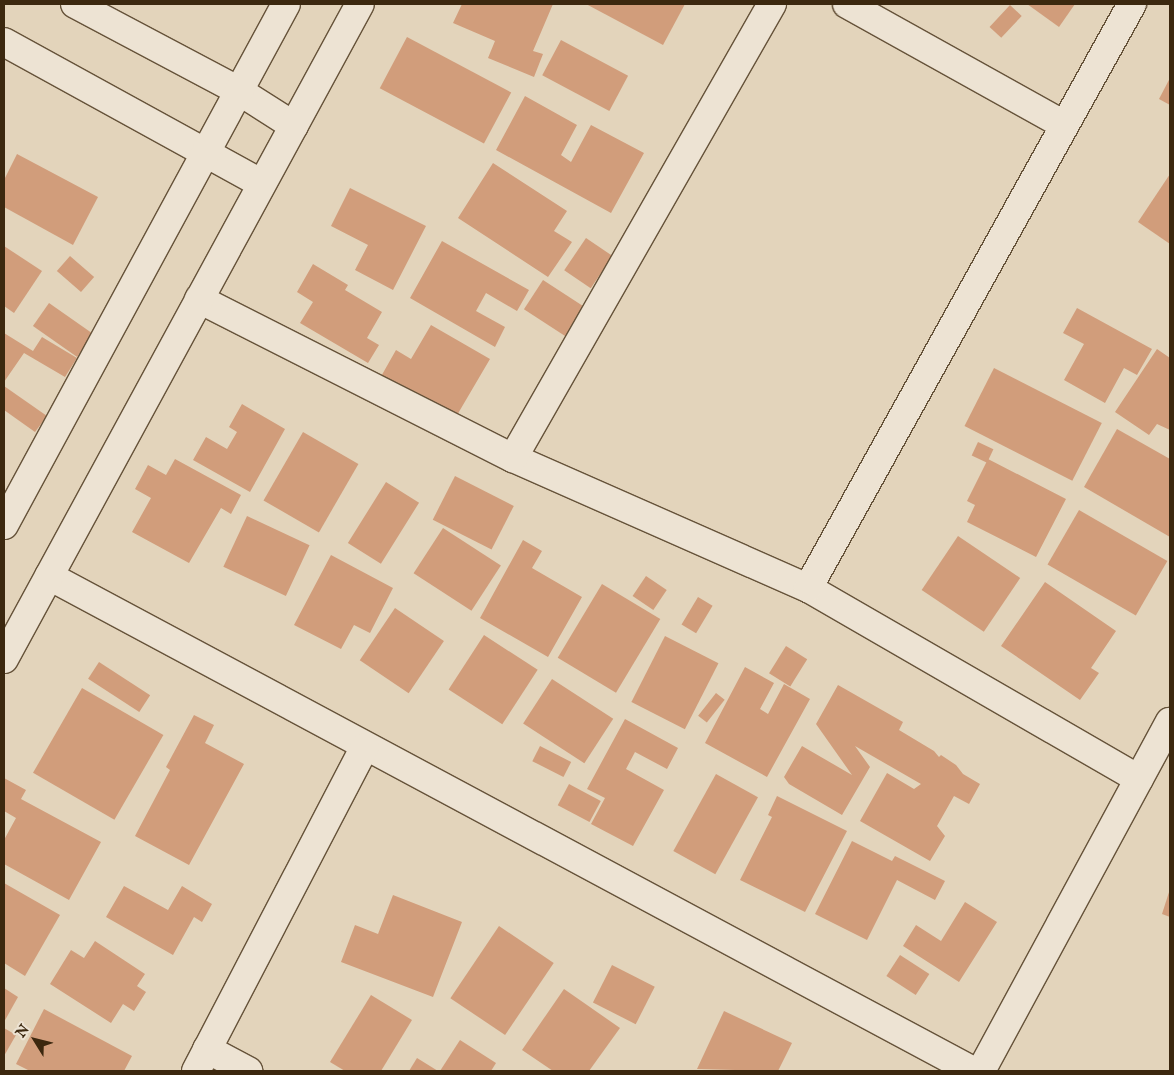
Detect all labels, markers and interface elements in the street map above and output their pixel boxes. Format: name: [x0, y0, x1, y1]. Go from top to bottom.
north arrow: [10, 1015, 60, 1065]
text: N: [12, 1021, 34, 1041]

